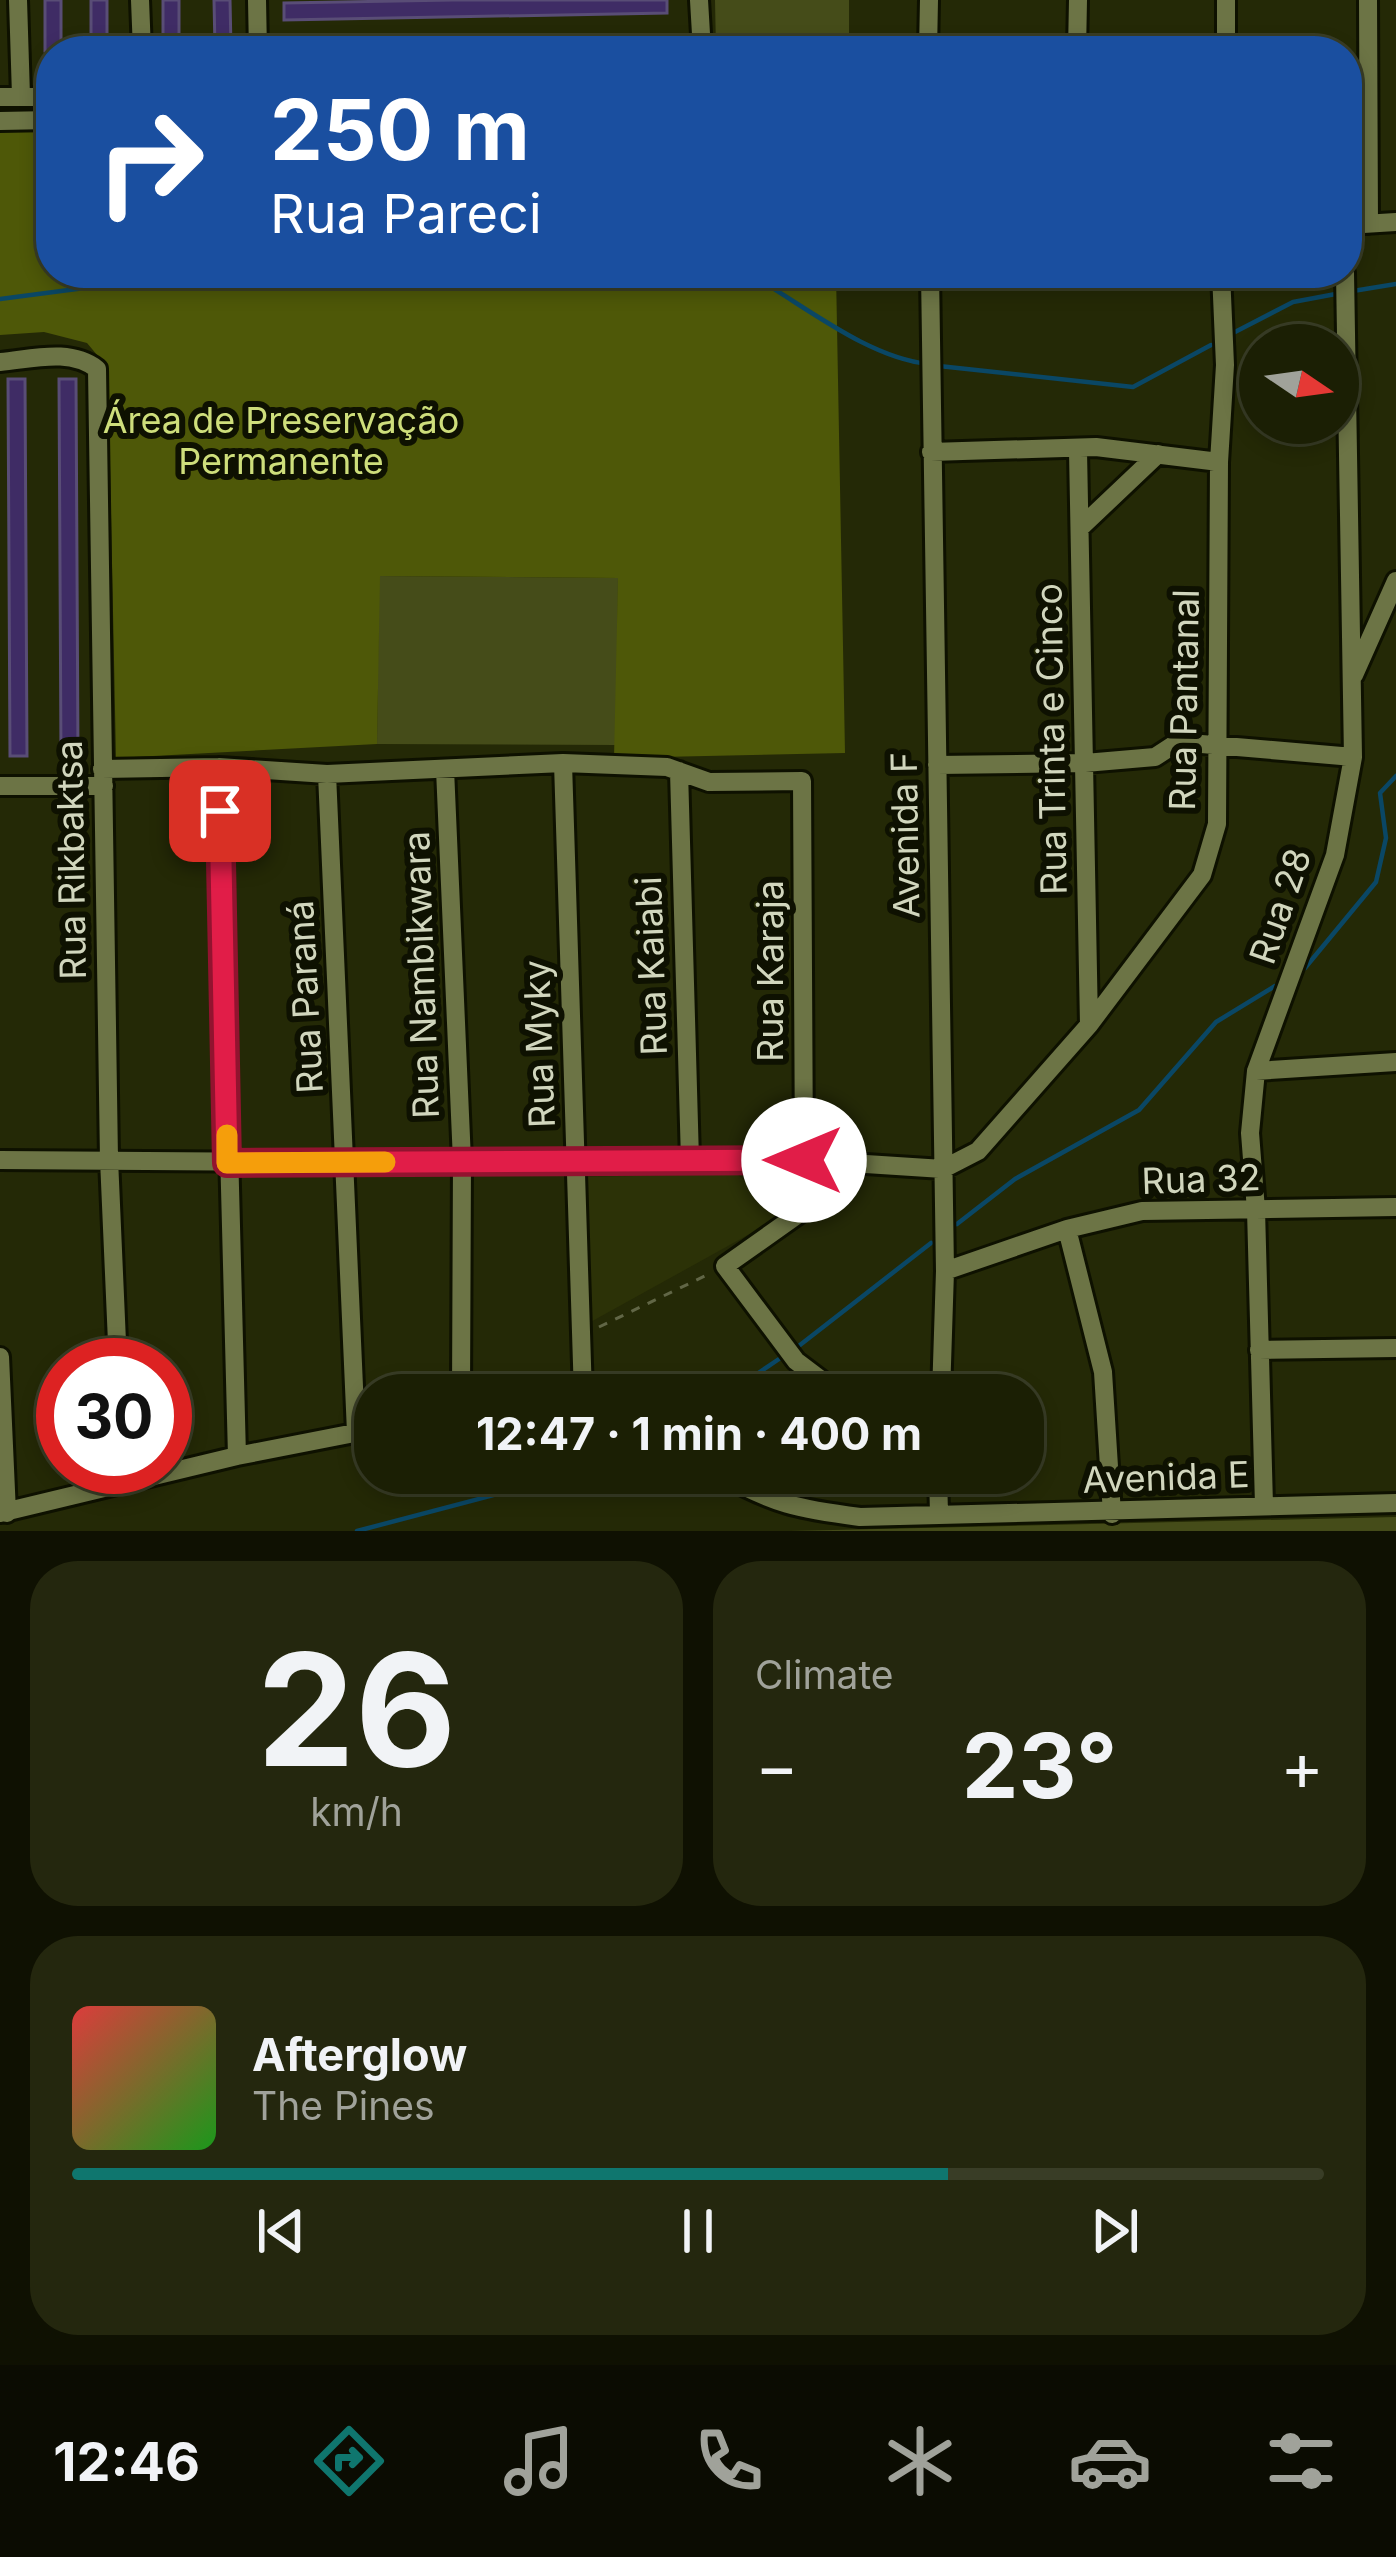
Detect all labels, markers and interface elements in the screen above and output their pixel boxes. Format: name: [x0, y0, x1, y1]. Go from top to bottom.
text: 250 m: [270, 79, 530, 180]
icon: right: [72, 84, 228, 240]
text: Rua Pareci: [270, 181, 542, 246]
north arrow: [1239, 324, 1359, 444]
map controls: [1239, 324, 1359, 444]
park label: Área de Preservação Permanente: [103, 398, 459, 483]
street label: Rua Trinta e Cinco: [1026, 583, 1076, 895]
street label: Rua Pantanal: [1160, 589, 1208, 811]
street label: Rua Rikbaktsa: [47, 740, 95, 980]
street label: Avenida F: [882, 751, 928, 919]
pin: [169, 760, 271, 862]
icon: arrive: [187, 778, 253, 844]
street label: Rua Nambikwara: [394, 830, 448, 1120]
street label: Rua 28: [1240, 843, 1320, 969]
street label: Rua Kaiabi: [626, 876, 676, 1056]
street label: Rua Karaja: [748, 880, 792, 1062]
street label: Rua Paraná: [278, 899, 332, 1095]
street label: Rua Myky: [514, 959, 564, 1129]
position arrow: [741, 1097, 867, 1223]
street label: Rua 32: [1141, 1155, 1261, 1203]
speed limit sign: 30: [36, 1338, 192, 1494]
text: 12:47 · 1 min · 400 m: [476, 1406, 922, 1461]
street label: Avenida E: [1082, 1452, 1250, 1502]
text: 26: [257, 1615, 456, 1804]
text: Climate: [755, 1651, 894, 1698]
text: 23°: [962, 1711, 1117, 1820]
text: −: [755, 1726, 799, 1806]
text: +: [1280, 1726, 1324, 1806]
text: km/h: [310, 1788, 403, 1835]
text: Afterglow: [252, 2027, 467, 2082]
text: The Pines: [252, 2082, 435, 2129]
icon: previous: [248, 2198, 314, 2264]
icon: pause: [665, 2198, 731, 2264]
icon: next: [1082, 2198, 1148, 2264]
icon: directions: [307, 2419, 391, 2503]
icon: music: [497, 2419, 581, 2503]
icon: phone: [687, 2419, 771, 2503]
icon: climate: [878, 2419, 962, 2503]
icon: car: [1068, 2419, 1152, 2503]
icon: filters: [1259, 2419, 1343, 2503]
text: 12:46: [53, 2429, 200, 2494]

